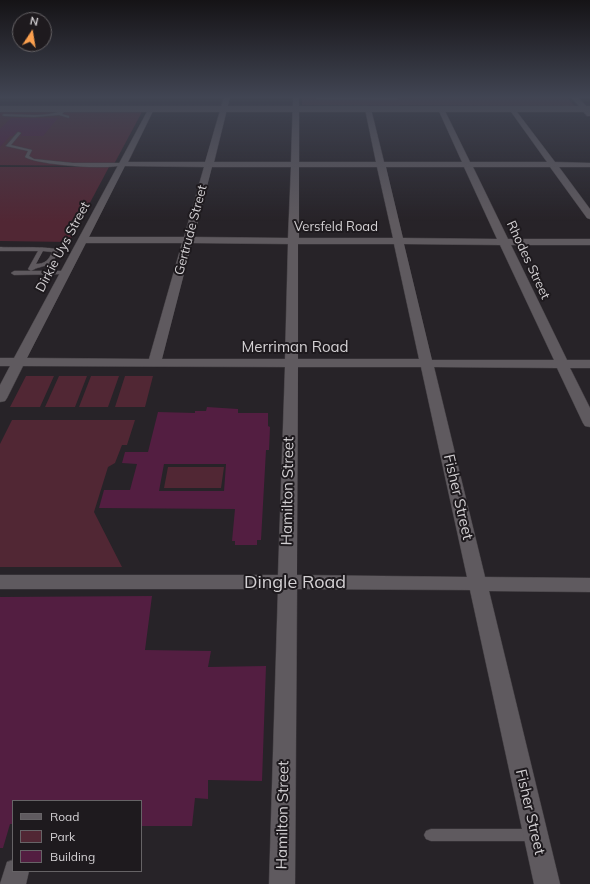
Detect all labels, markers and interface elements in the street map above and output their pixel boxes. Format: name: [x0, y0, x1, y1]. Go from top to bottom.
north arrow: [12, 12, 52, 52]
text: N: [29, 14, 40, 29]
street label: Gertrude Street: [171, 183, 211, 277]
street label: Dirkie Uys Street: [33, 199, 93, 295]
street label: Rhodes Street: [503, 218, 553, 302]
street label: Versfeld Road: [294, 219, 378, 235]
street label: Merriman Road: [241, 338, 349, 356]
street label: Hamilton Street: [278, 436, 298, 546]
street label: Fisher Street: [439, 452, 477, 542]
street label: Dingle Road: [244, 572, 346, 594]
street label: Hamilton Street: [273, 760, 293, 870]
street label: Fisher Street: [511, 767, 549, 857]
legend: [12, 800, 142, 872]
text: Road: [50, 809, 79, 824]
text: Park: [50, 829, 75, 844]
text: Building: [50, 849, 95, 864]

